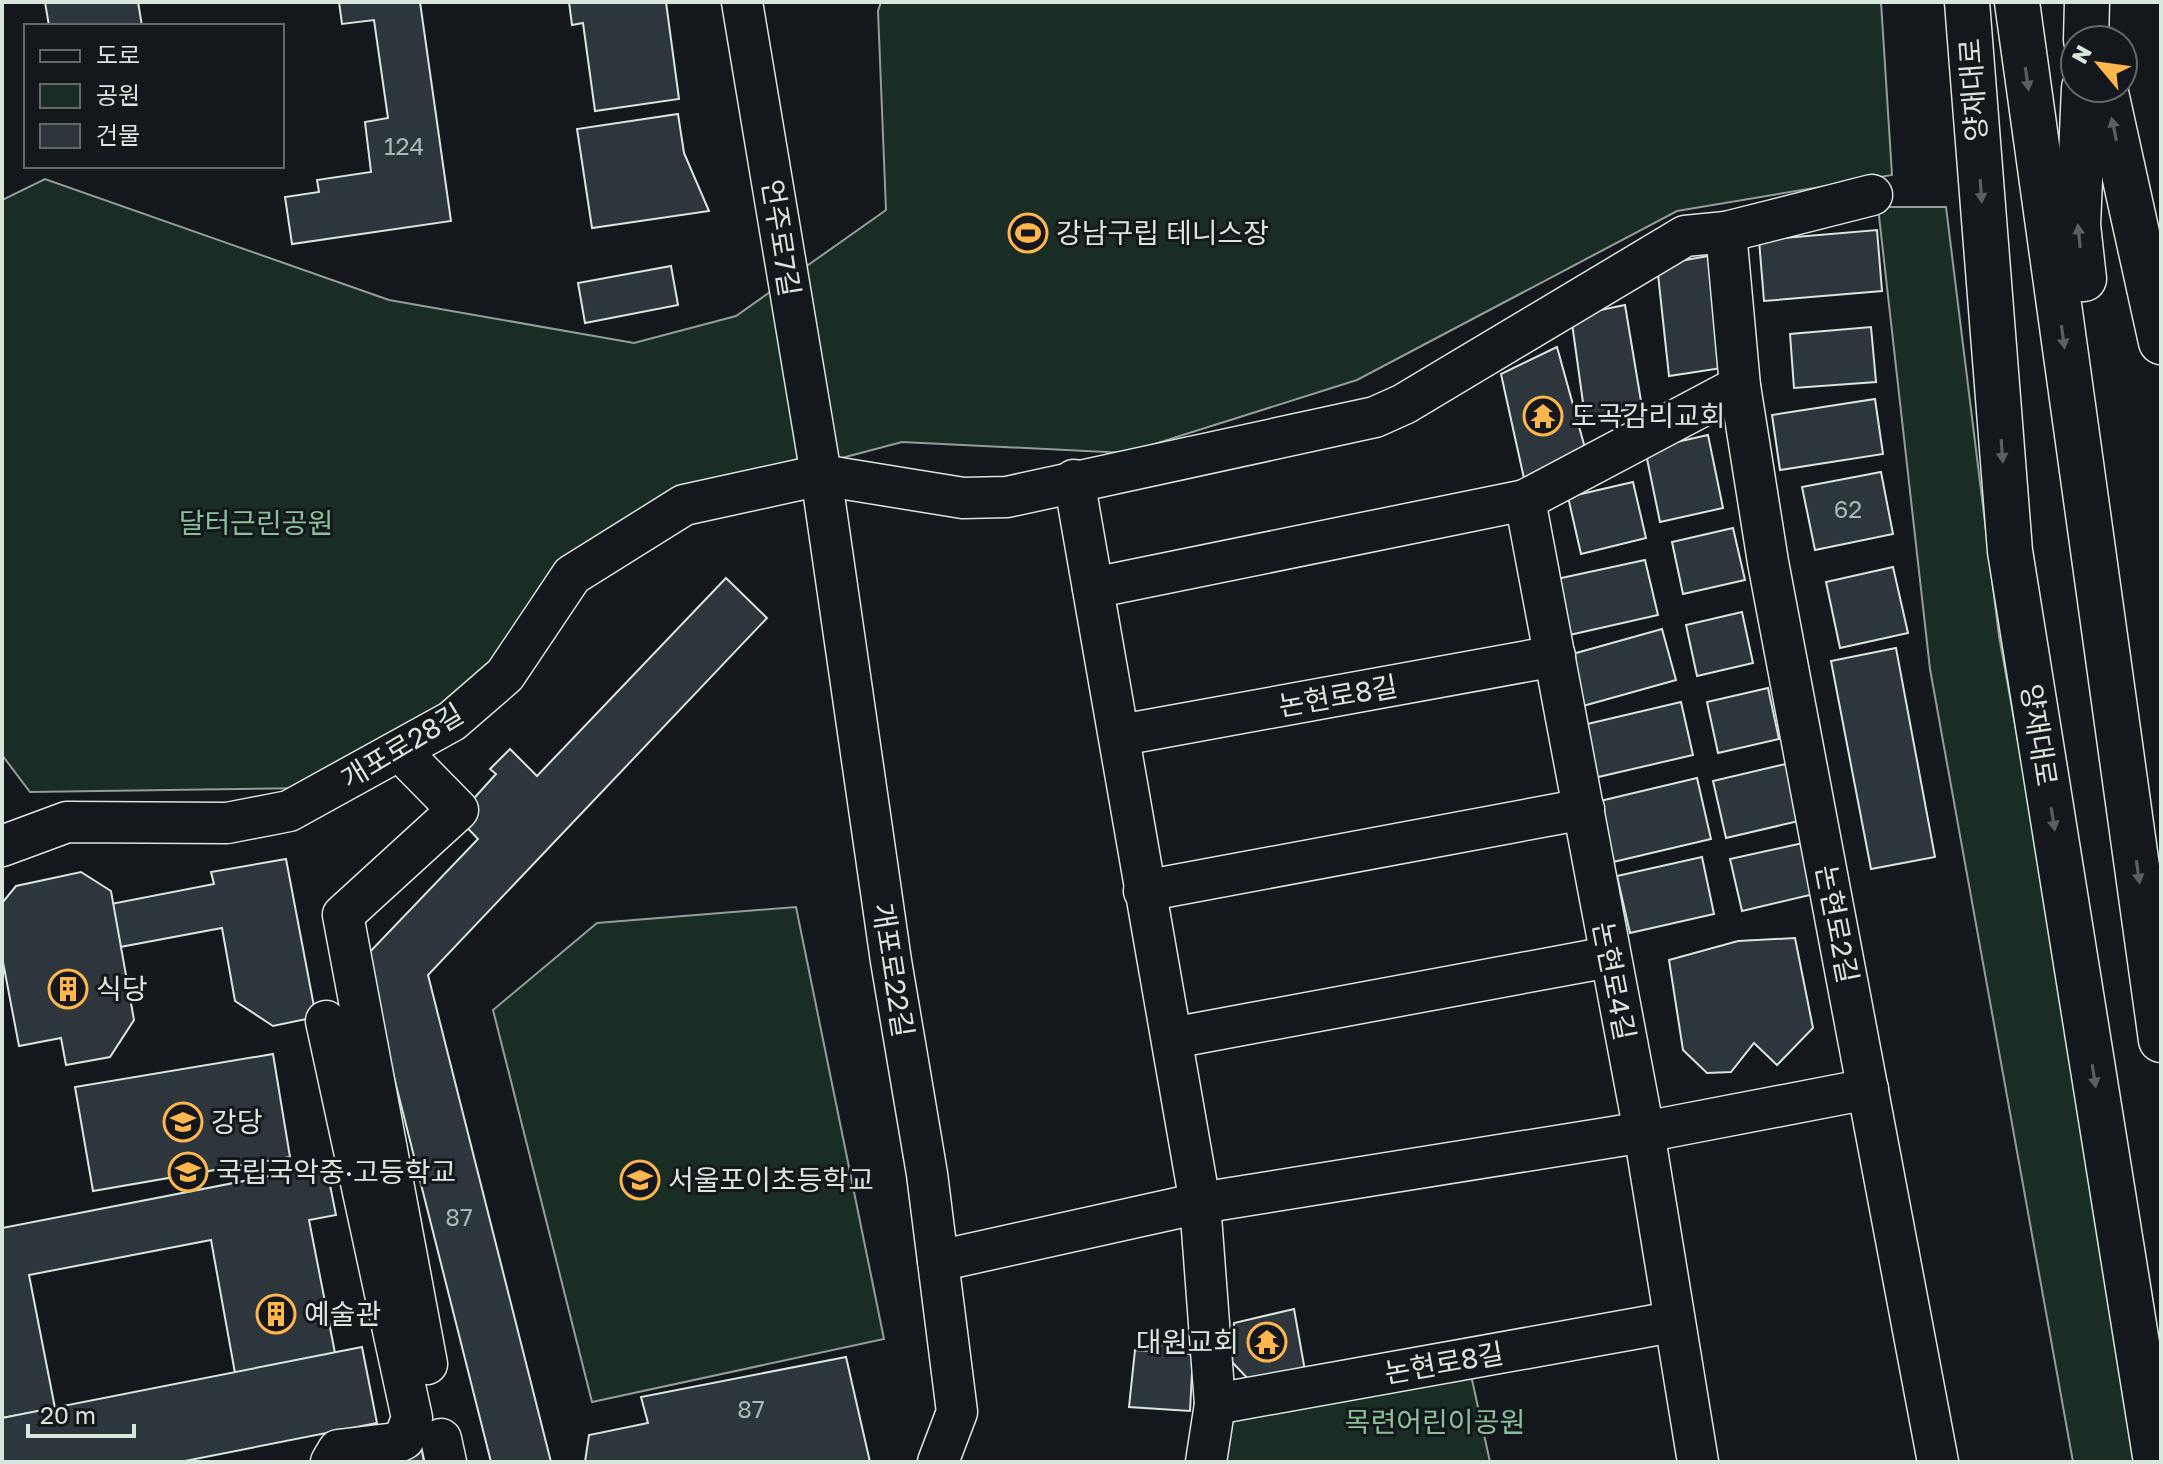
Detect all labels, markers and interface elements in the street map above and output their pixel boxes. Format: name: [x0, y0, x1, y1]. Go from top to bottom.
legend: [24, 24, 284, 168]
north arrow: [2059, 24, 2139, 104]
street label: 양재대로: [1952, 37, 1993, 143]
text: 도로: [96, 40, 140, 69]
text: N: [2065, 40, 2097, 68]
one-way arrow: [2021, 67, 2034, 92]
text: 공원: [96, 80, 140, 109]
one-way arrow: [2107, 116, 2120, 141]
text: 건물: [96, 120, 140, 149]
house number: 124: [384, 131, 424, 160]
street label: 언주로7길: [756, 177, 807, 299]
one-way arrow: [1975, 179, 1988, 204]
sports icon: 강남구립 테니스장: [1007, 212, 1049, 254]
place label: 강남구립 테니스장: [1056, 216, 1269, 249]
one-way arrow: [2073, 223, 2086, 248]
one-way arrow: [2057, 325, 2070, 350]
temple icon: 도곡감리교회: [1522, 395, 1564, 437]
place label: 도곡감리교회: [1571, 399, 1726, 432]
one-way arrow: [1996, 439, 2009, 464]
house number: 62: [1834, 494, 1862, 523]
park label: 달터근린공원: [179, 506, 333, 539]
street label: 논현로8길: [1276, 669, 1400, 722]
street label: 양재대로: [2015, 681, 2064, 788]
street label: 개포로28길: [335, 696, 469, 795]
one-way arrow: [2047, 807, 2060, 832]
one-way arrow: [2132, 859, 2145, 884]
street label: 논현로2길: [1810, 862, 1865, 986]
street label: 개포로22길: [867, 900, 920, 1039]
street label: 논현로4길: [1587, 919, 1642, 1043]
building icon: 식당: [47, 968, 89, 1010]
place label: 식당: [96, 972, 148, 1005]
one-way arrow: [2088, 1063, 2101, 1088]
school or university icon: 강당: [162, 1101, 204, 1143]
place label: 강당: [211, 1105, 263, 1138]
school or university icon: 국립국악중·고등학교: [167, 1151, 209, 1193]
place label: 국립국악중·고등학교: [216, 1155, 456, 1188]
school or university icon: 서울포이초등학교: [619, 1159, 661, 1201]
place label: 서울포이초등학교: [668, 1163, 874, 1196]
house number: 87: [445, 1202, 473, 1231]
building icon: 예술관: [255, 1293, 297, 1335]
place label: 예술관: [304, 1297, 381, 1330]
temple icon: 대원교회: [1246, 1321, 1288, 1363]
place label: 대원교회: [1136, 1325, 1239, 1358]
street label: 논현로8길: [1382, 1336, 1506, 1389]
scale bar: [28, 1388, 134, 1438]
house number: 87: [737, 1394, 765, 1423]
text: 20 m: [40, 1400, 96, 1429]
park label: 목련어린이공원: [1345, 1405, 1525, 1438]

